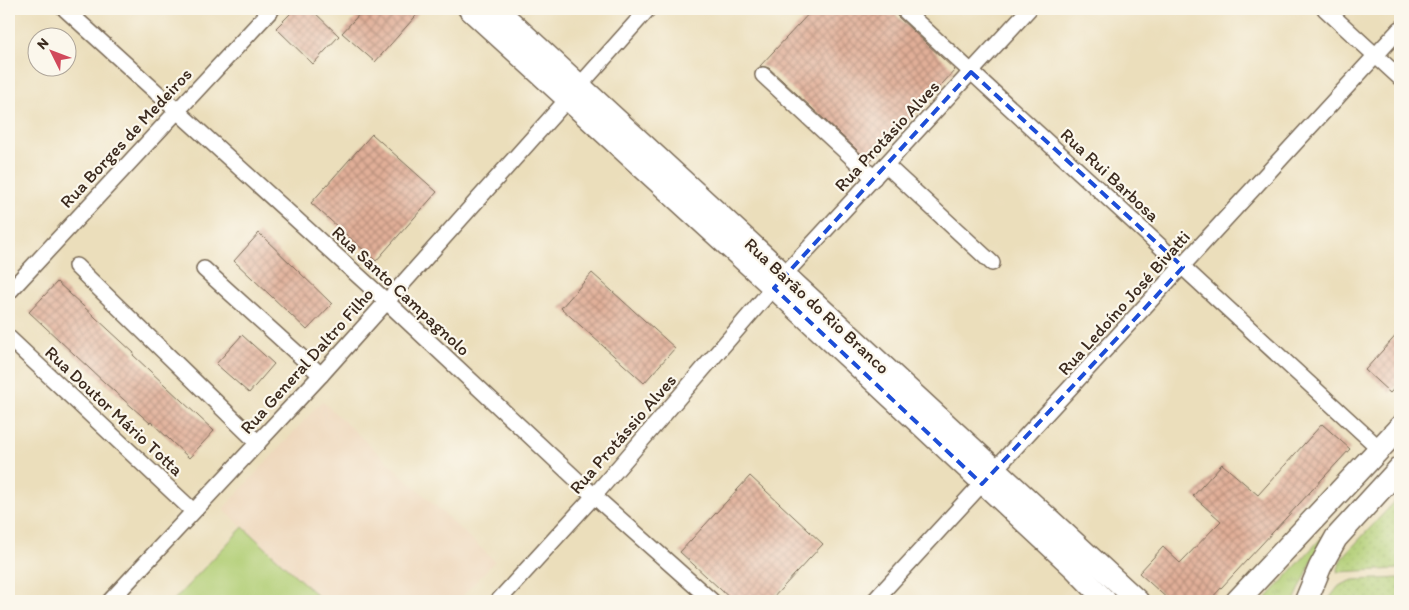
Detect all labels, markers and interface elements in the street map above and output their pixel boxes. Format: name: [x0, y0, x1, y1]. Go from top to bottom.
north arrow: [28, 28, 78, 78]
text: N: [33, 34, 52, 53]
street label: Rua Borges de Medeiros: [55, 63, 197, 213]
street label: Rua Protásio Alves: [830, 76, 944, 196]
street label: Rua Rui Barbosa: [1056, 124, 1165, 227]
street label: Rua Santo Campagnolo: [327, 221, 475, 361]
street label: Rua Ledoíno José Bivatti: [1053, 226, 1195, 380]
street label: Rua Barão do Rio Branco: [740, 233, 894, 379]
street label: Rua General Daltro Filho: [236, 283, 378, 439]
street label: Rua Doutor Mário Totta: [40, 341, 188, 481]
street label: Rua Protássio Alves: [565, 369, 681, 499]

